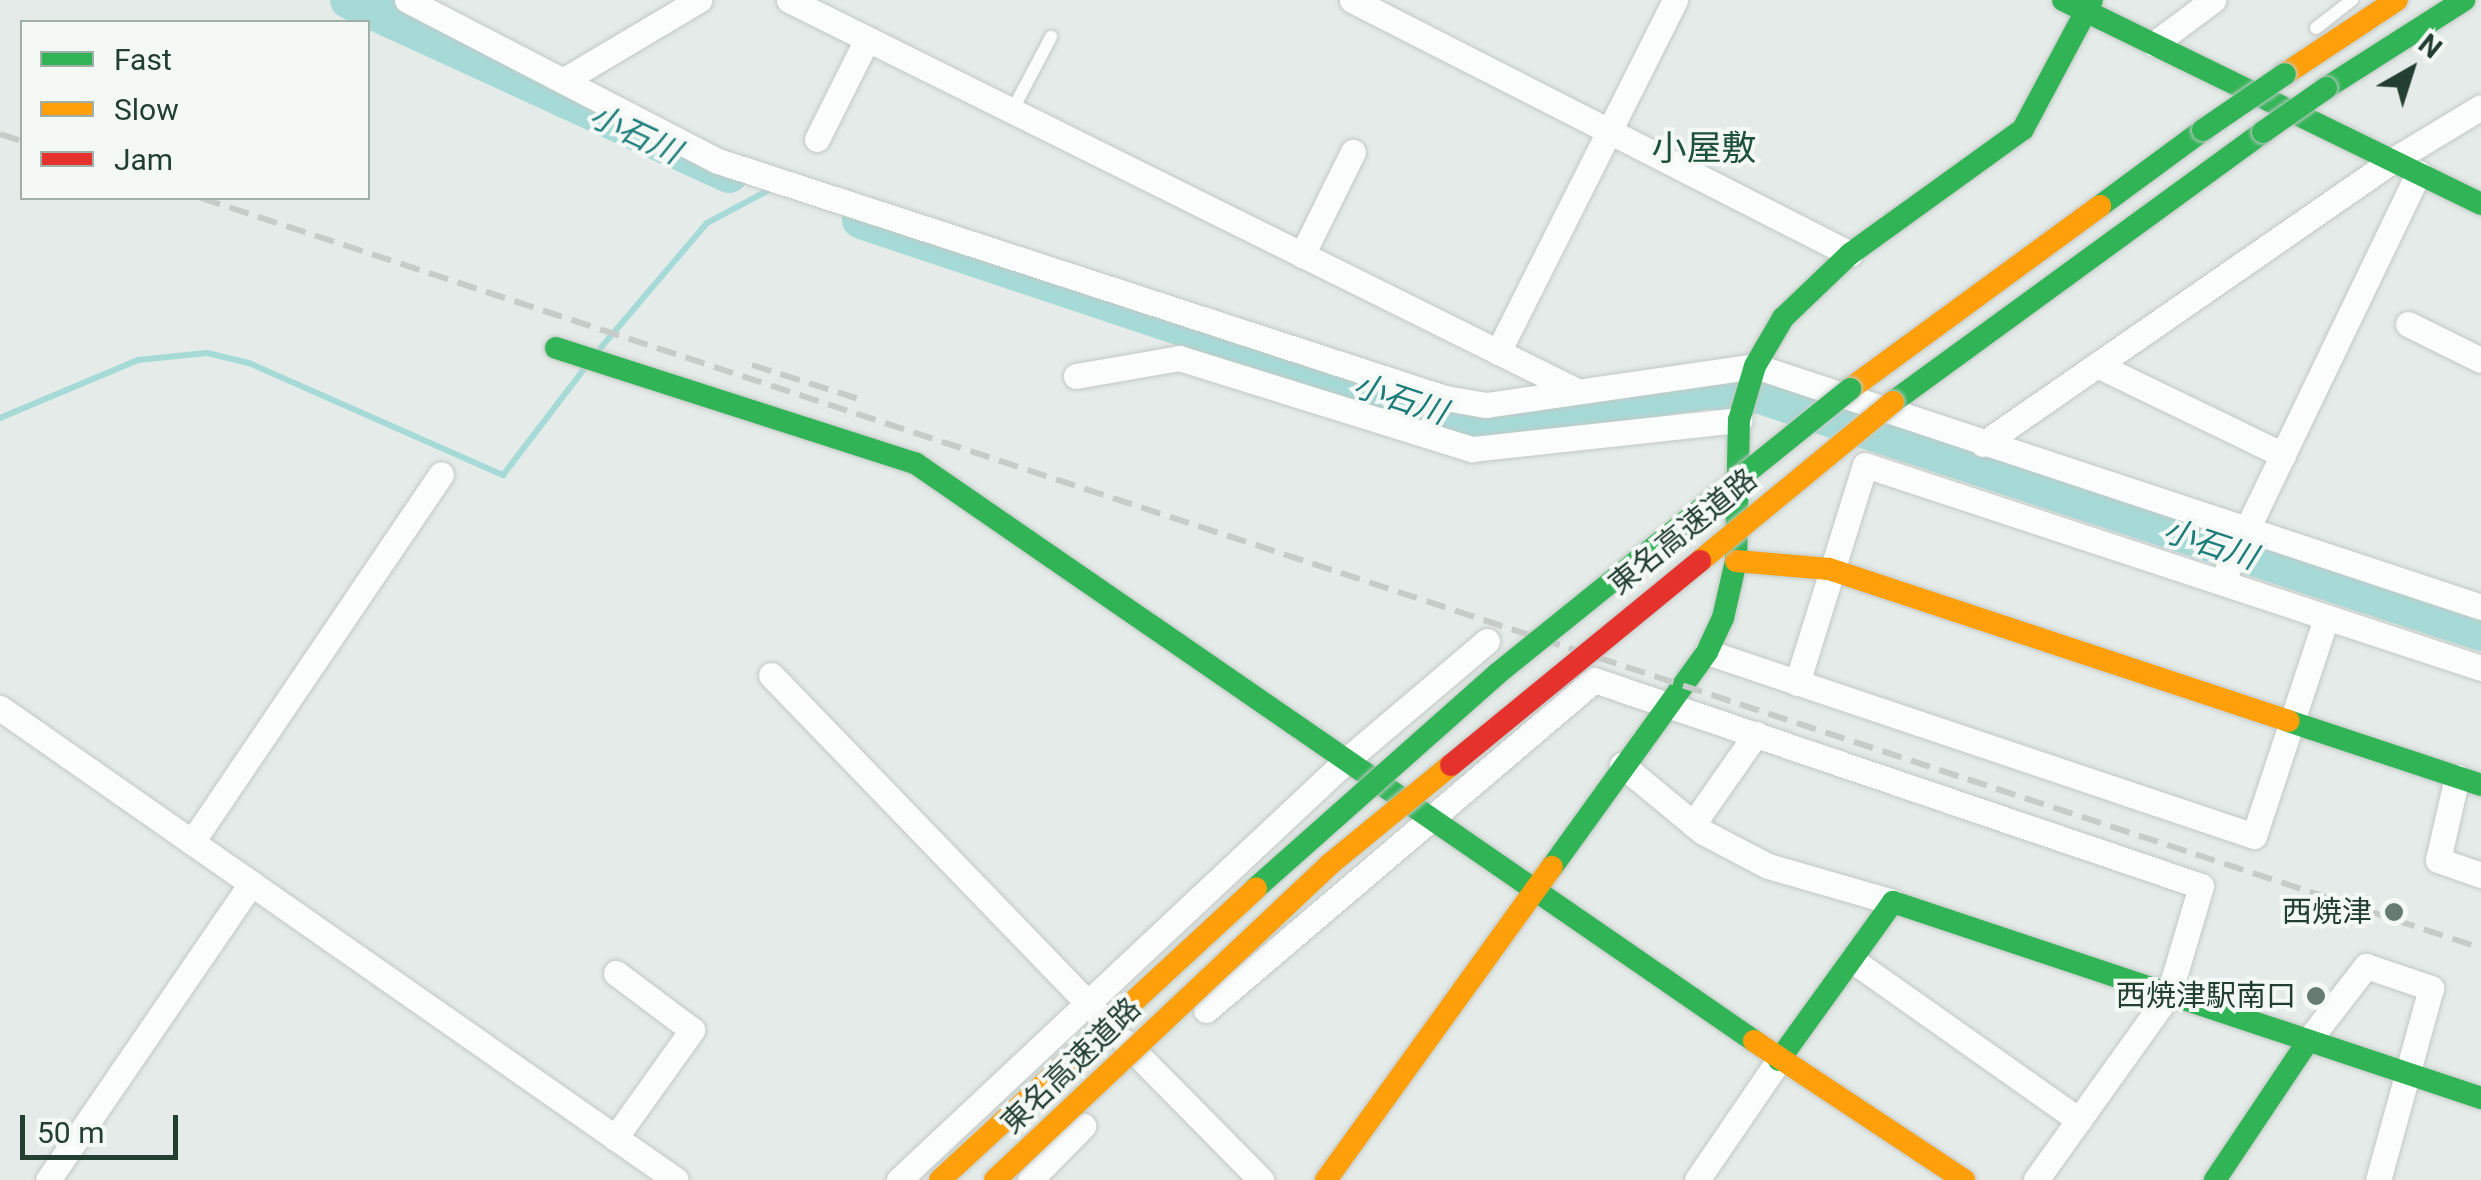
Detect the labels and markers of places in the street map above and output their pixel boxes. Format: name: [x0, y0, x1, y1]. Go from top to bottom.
place label: 西焼津: [2282, 894, 2372, 930]
marker: 西焼津: [2381, 899, 2407, 925]
place label: 西焼津駅南口: [2116, 978, 2296, 1014]
marker: 西焼津駅南口: [2305, 985, 2327, 1007]

